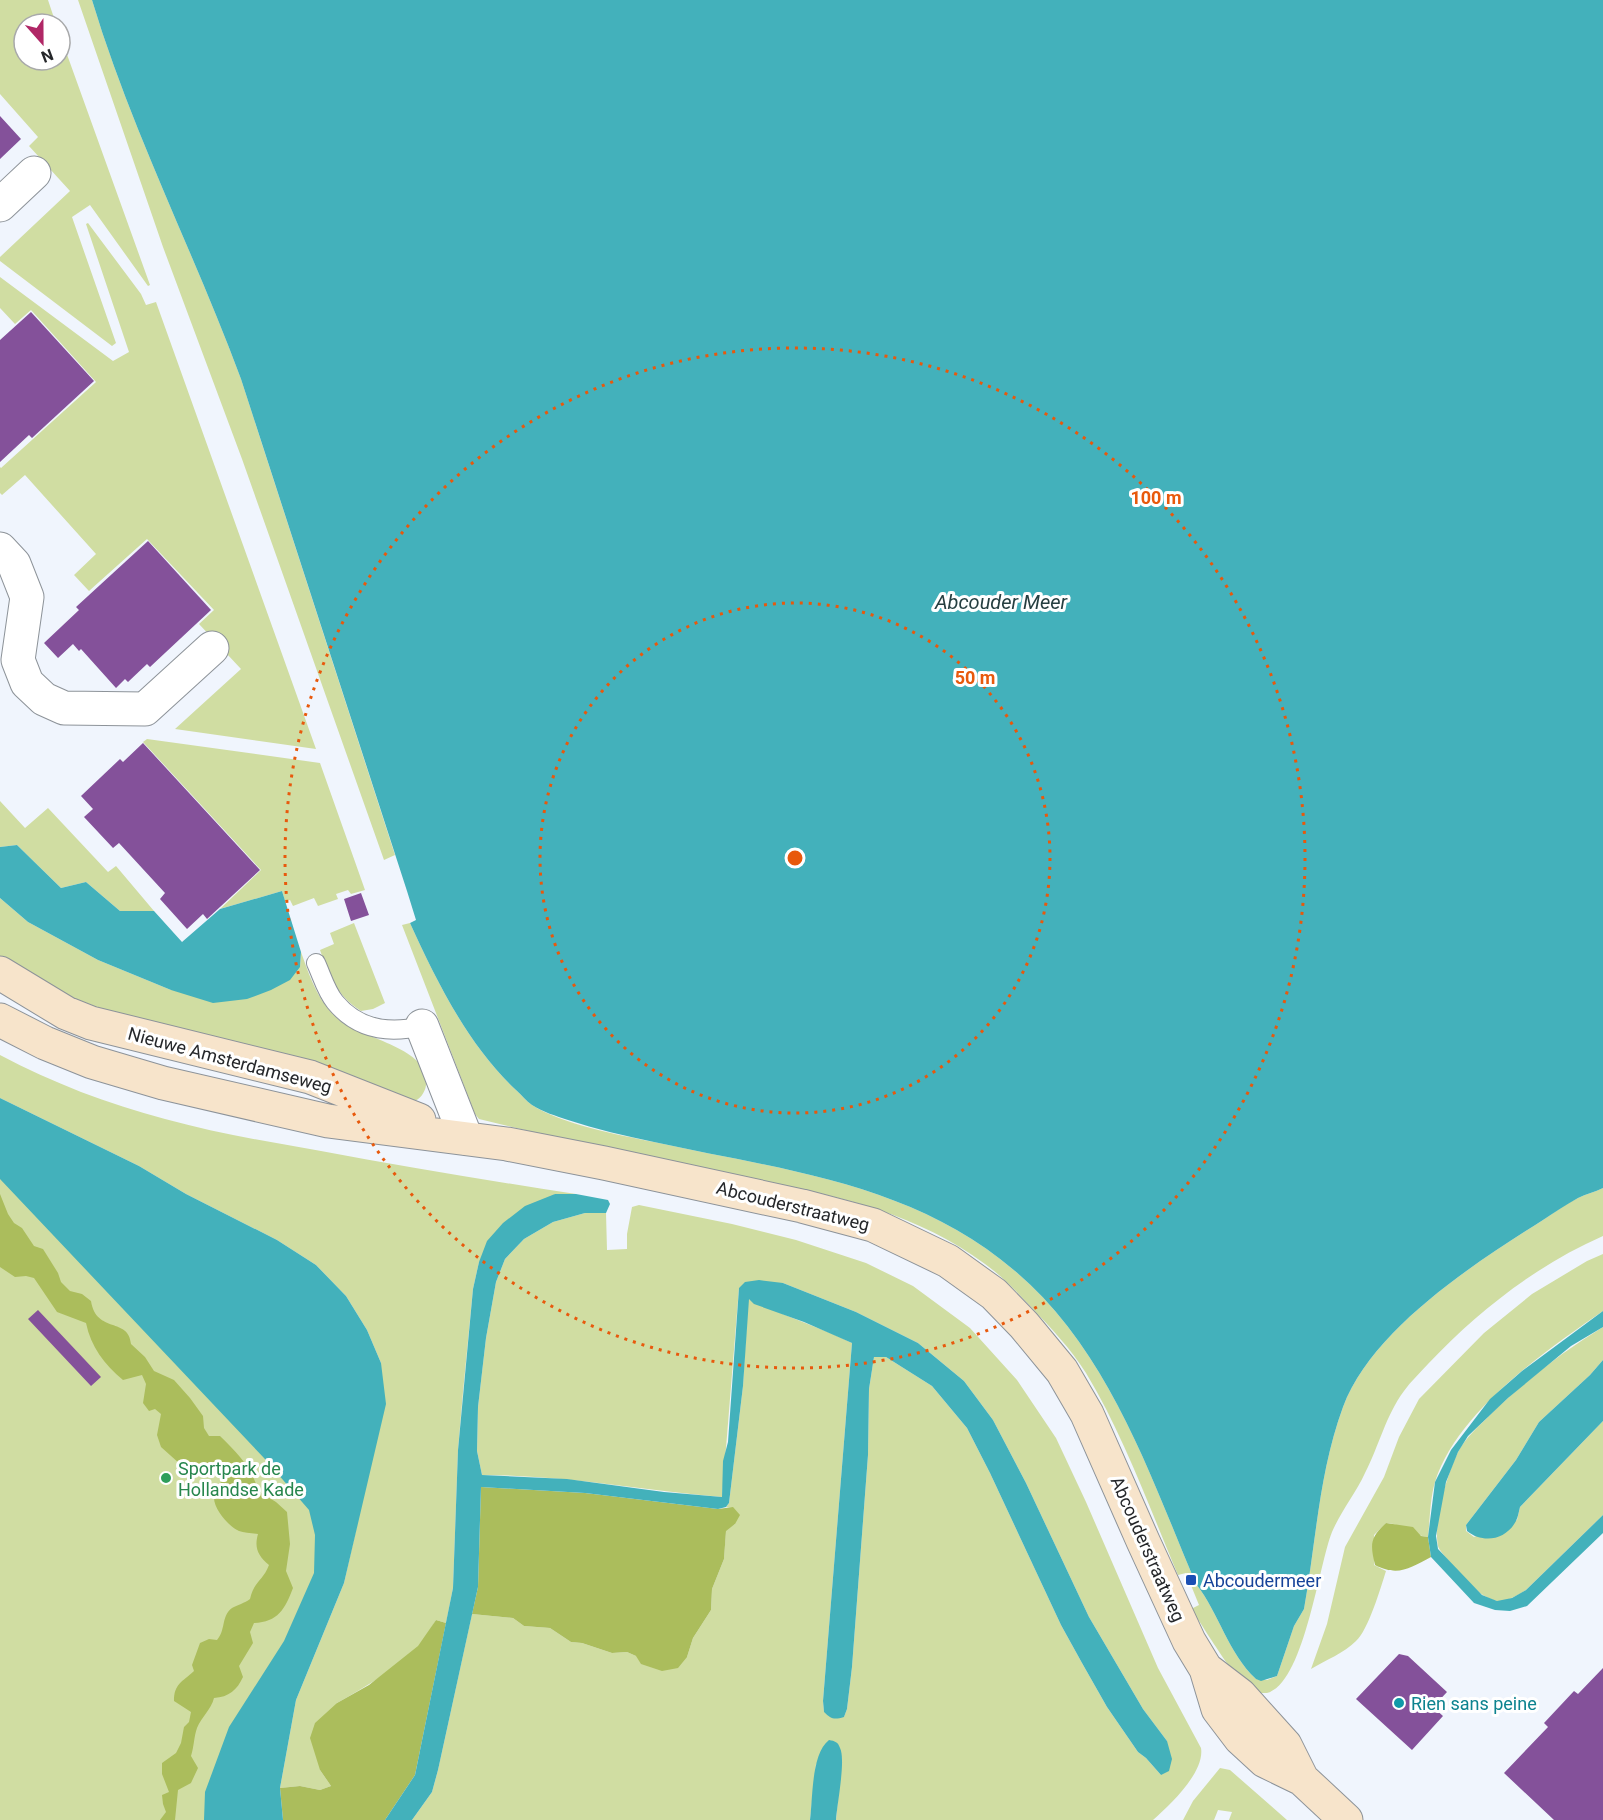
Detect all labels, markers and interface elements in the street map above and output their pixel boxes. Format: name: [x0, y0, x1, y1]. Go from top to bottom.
north arrow: [12, 12, 72, 72]
text: N: [39, 45, 56, 66]
text: 100 m: [1130, 487, 1182, 508]
water label: Abcouder Meer: [934, 590, 1069, 614]
text: 50 m: [955, 667, 995, 688]
centre of rings: [785, 848, 805, 868]
street label: Nieuwe Amsterdamseweg: [126, 1023, 334, 1097]
street label: Abcouderstraatweg: [714, 1177, 872, 1235]
place label: Sportpark de Hollandse Kade: [178, 1458, 304, 1500]
marker: Sportpark de Hollandse Kade: [159, 1471, 173, 1485]
street label: Abcouderstraatweg: [1107, 1473, 1189, 1625]
place label: Abcoudermeer: [1203, 1570, 1321, 1591]
marker: Abcoudermeer: [1184, 1573, 1198, 1587]
place label: Rien sans peine: [1411, 1693, 1537, 1714]
marker: Rien sans peine: [1392, 1696, 1406, 1710]

